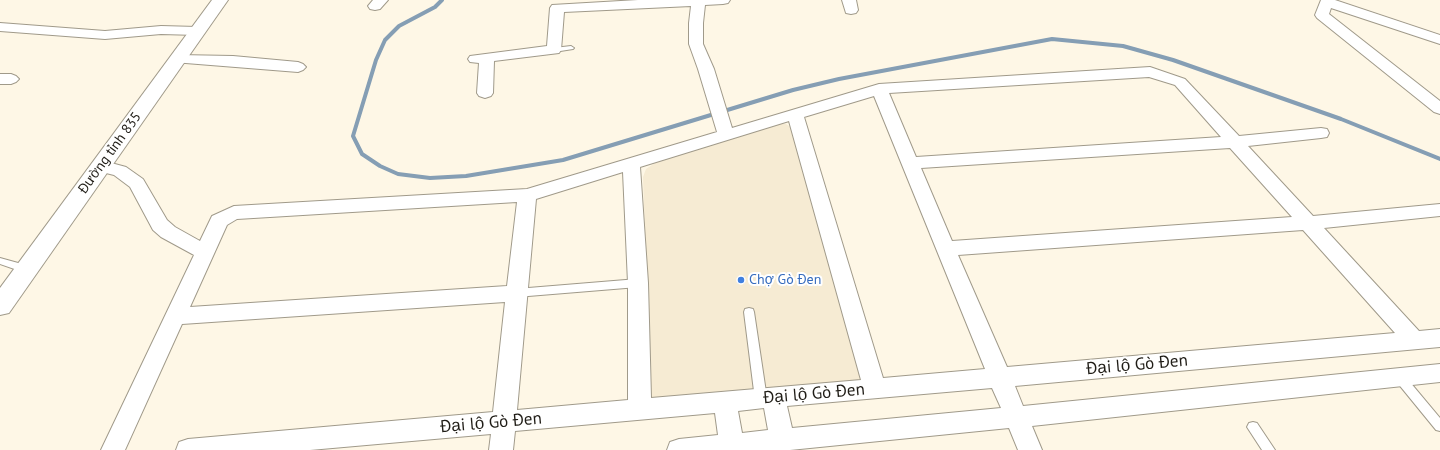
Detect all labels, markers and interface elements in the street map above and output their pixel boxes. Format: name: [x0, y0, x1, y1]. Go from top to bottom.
street label: Đường tỉnh 835: [75, 109, 145, 197]
place label: Chợ Gò Đen: [749, 272, 821, 288]
marker: Chợ Gò Đen: [736, 275, 746, 285]
street label: Đại lộ Gò Đen: [1085, 350, 1189, 380]
street label: Đại lộ Gò Đen: [762, 379, 866, 409]
street label: Đại lộ Gò Đen: [439, 408, 543, 438]

